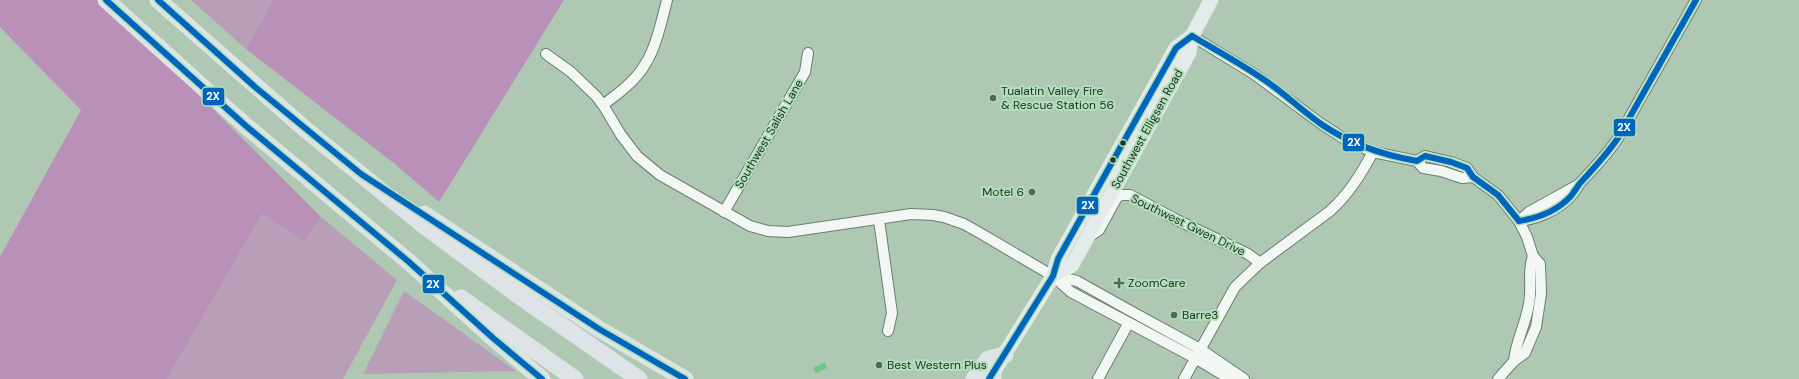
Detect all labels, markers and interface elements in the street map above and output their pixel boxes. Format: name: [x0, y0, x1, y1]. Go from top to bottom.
street label: Southwest Elligsen Road: [1107, 66, 1187, 192]
street label: Southwest Salish Lane: [731, 76, 807, 192]
place label: Tualatin Valley Fire & Rescue Station 56: [1001, 83, 1114, 113]
line badge: 2X: [202, 87, 225, 106]
text: 2X: [206, 89, 220, 103]
marker: Tualatin Valley Fire & Rescue Station 56: [988, 93, 998, 103]
line badge: 2X: [1613, 118, 1636, 137]
text: 2X: [1617, 120, 1631, 134]
line badge: 2X: [1342, 133, 1365, 152]
text: 2X: [1347, 135, 1361, 149]
unlabelled marker: [1118, 138, 1128, 148]
unlabelled marker: [1108, 155, 1118, 165]
place label: Motel 6: [982, 184, 1024, 200]
marker: Motel 6: [1027, 187, 1037, 197]
street label: Southwest Gwen Drive: [1128, 190, 1248, 260]
line badge: 2X: [1076, 196, 1099, 215]
text: 2X: [1081, 198, 1095, 212]
line badge: 2X: [422, 274, 445, 294]
place label: ZoomCare: [1128, 275, 1186, 291]
text: 2X: [426, 277, 440, 291]
marker: ZoomCare: [1113, 277, 1125, 289]
place label: Barre3: [1182, 307, 1218, 323]
marker: Barre3: [1169, 310, 1179, 320]
place label: Best Western Plus: [887, 357, 987, 373]
marker: Best Western Plus: [874, 360, 884, 370]

